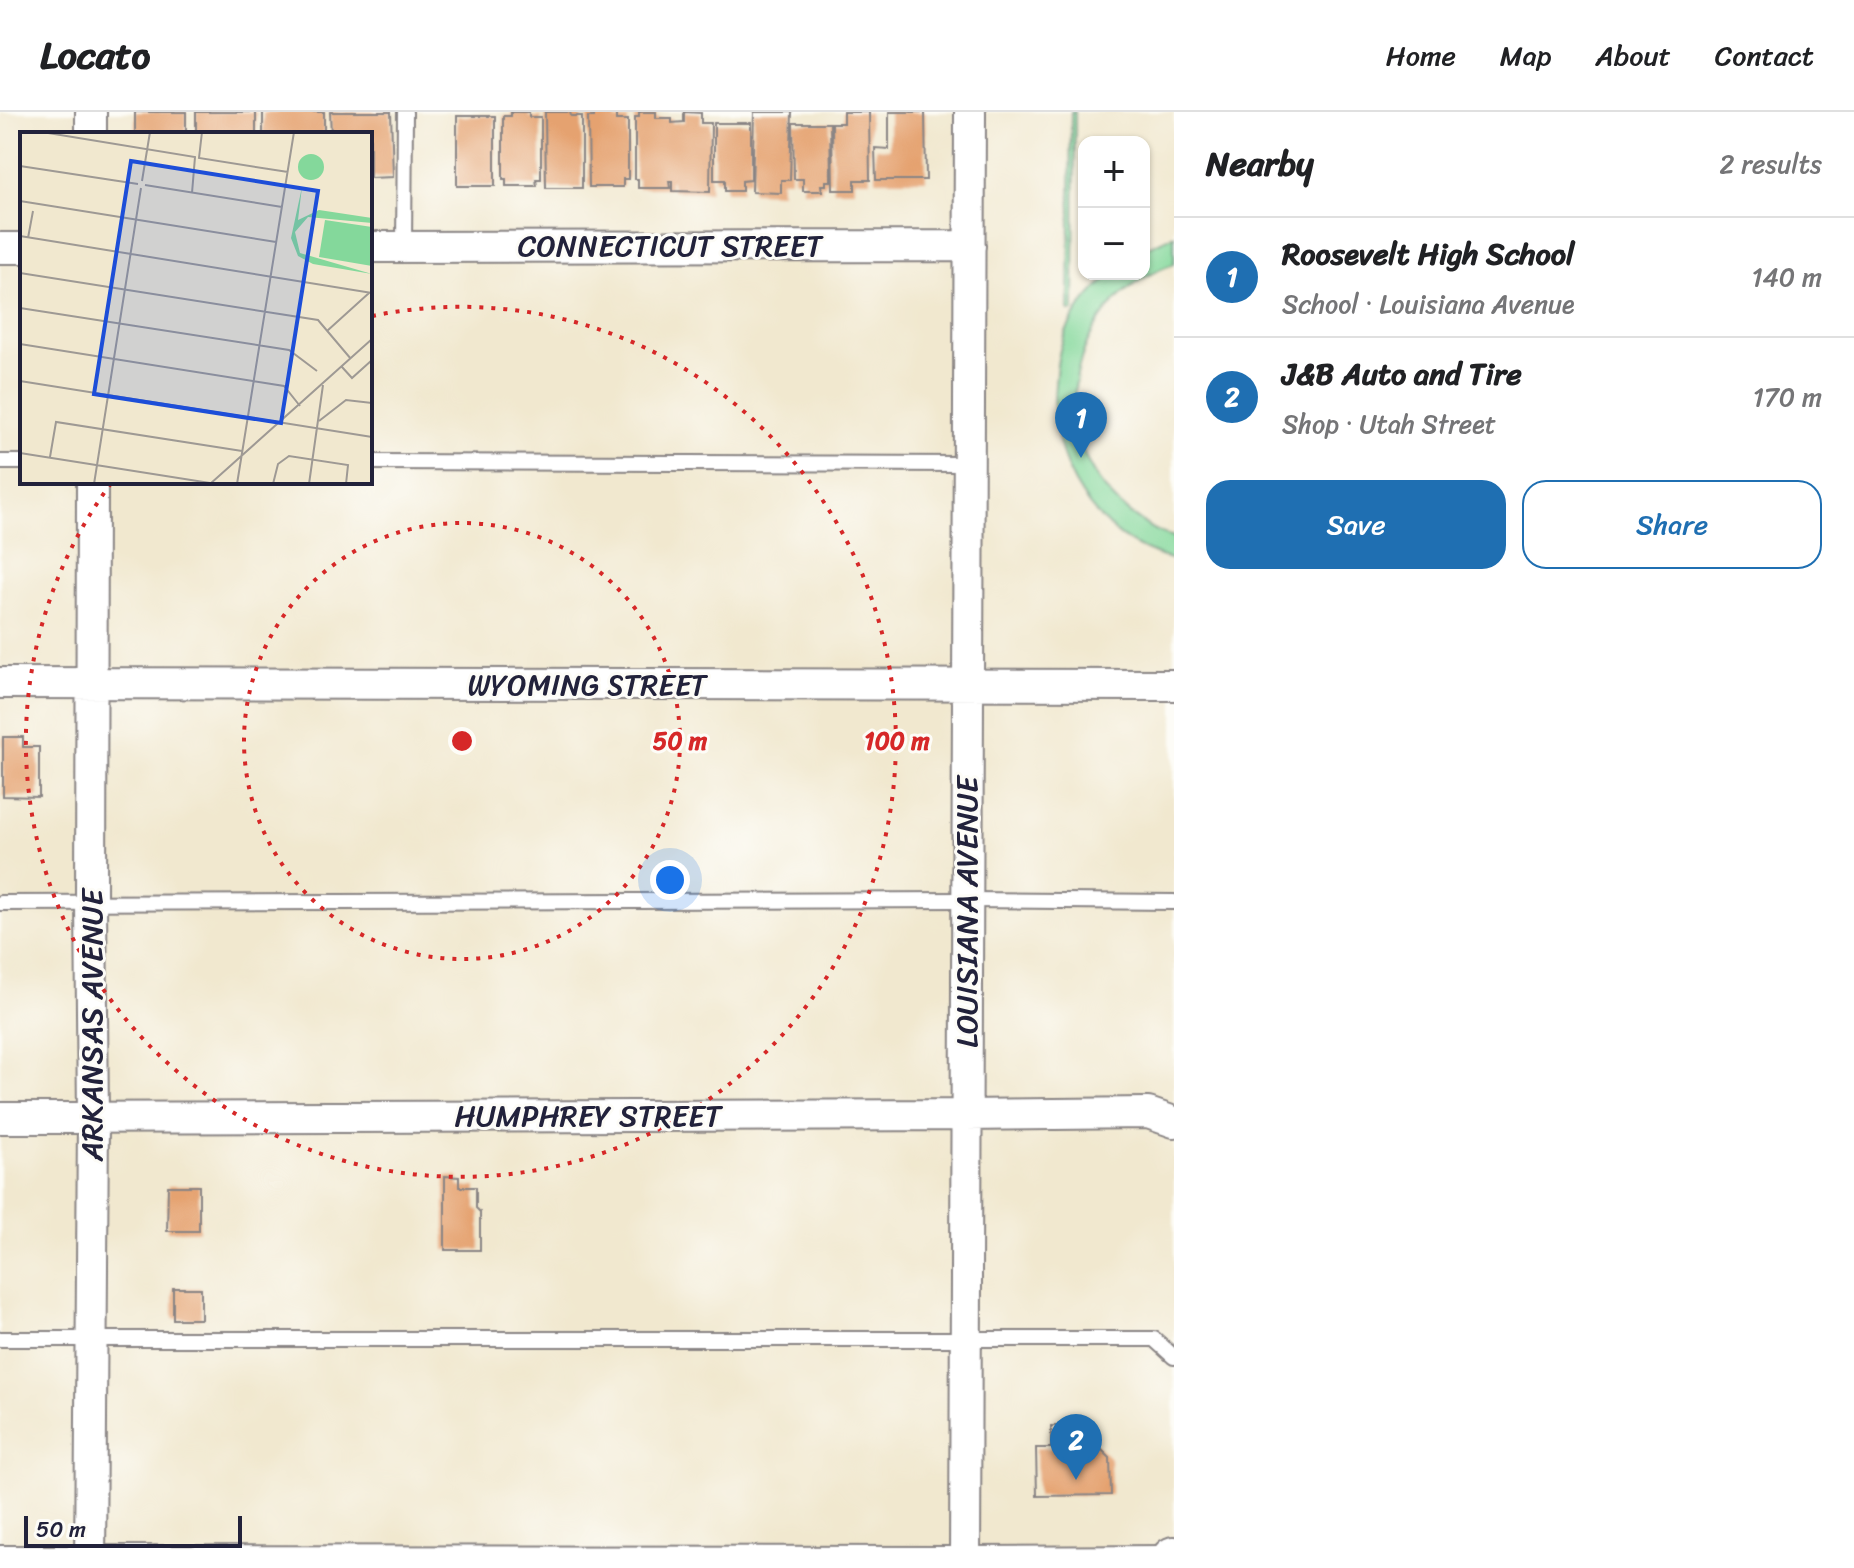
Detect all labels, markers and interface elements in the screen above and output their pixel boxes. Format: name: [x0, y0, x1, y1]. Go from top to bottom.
text: Locato: [40, 22, 150, 89]
text: Home: [1386, 31, 1456, 80]
text: Map: [1500, 31, 1551, 80]
text: About: [1595, 31, 1671, 80]
text: Contact: [1715, 31, 1814, 80]
inset map: [20, 132, 372, 484]
text: Nearby: [1206, 134, 1314, 194]
map controls: [1078, 136, 1150, 280]
button: +: [1078, 136, 1150, 208]
text: 2 results: [1720, 141, 1822, 187]
button: −: [1078, 208, 1150, 280]
street label: CONNECTICUT STREET: [518, 219, 824, 273]
text: Roosevelt High School: [1282, 227, 1575, 281]
text: 1: [1226, 254, 1238, 300]
text: 140 m: [1751, 254, 1822, 300]
text: School · Louisiana Avenue: [1282, 281, 1575, 327]
text: J&B Auto and Tire: [1282, 347, 1522, 401]
text: 2: [1224, 374, 1240, 420]
text: 170 m: [1753, 374, 1822, 420]
pin: 1: [1055, 392, 1107, 458]
text: Shop · Utah Street: [1282, 401, 1496, 447]
button: Save: [1206, 480, 1506, 569]
button: Share: [1522, 480, 1822, 569]
street label: WYOMING STREET: [467, 658, 709, 712]
text: 50 m: [653, 720, 708, 762]
text: 100 m: [864, 720, 930, 762]
centre of rings: [448, 727, 476, 755]
street label: LOUISIANA AVENUE: [940, 774, 994, 1048]
your location: [650, 860, 690, 900]
street label: ARKANSAS AVENUE: [65, 886, 119, 1162]
street label: HUMPHREY STREET: [454, 1089, 724, 1143]
pin: 2: [1050, 1414, 1102, 1480]
text: 50 m: [36, 1510, 86, 1549]
scale bar: [24, 1512, 242, 1548]

